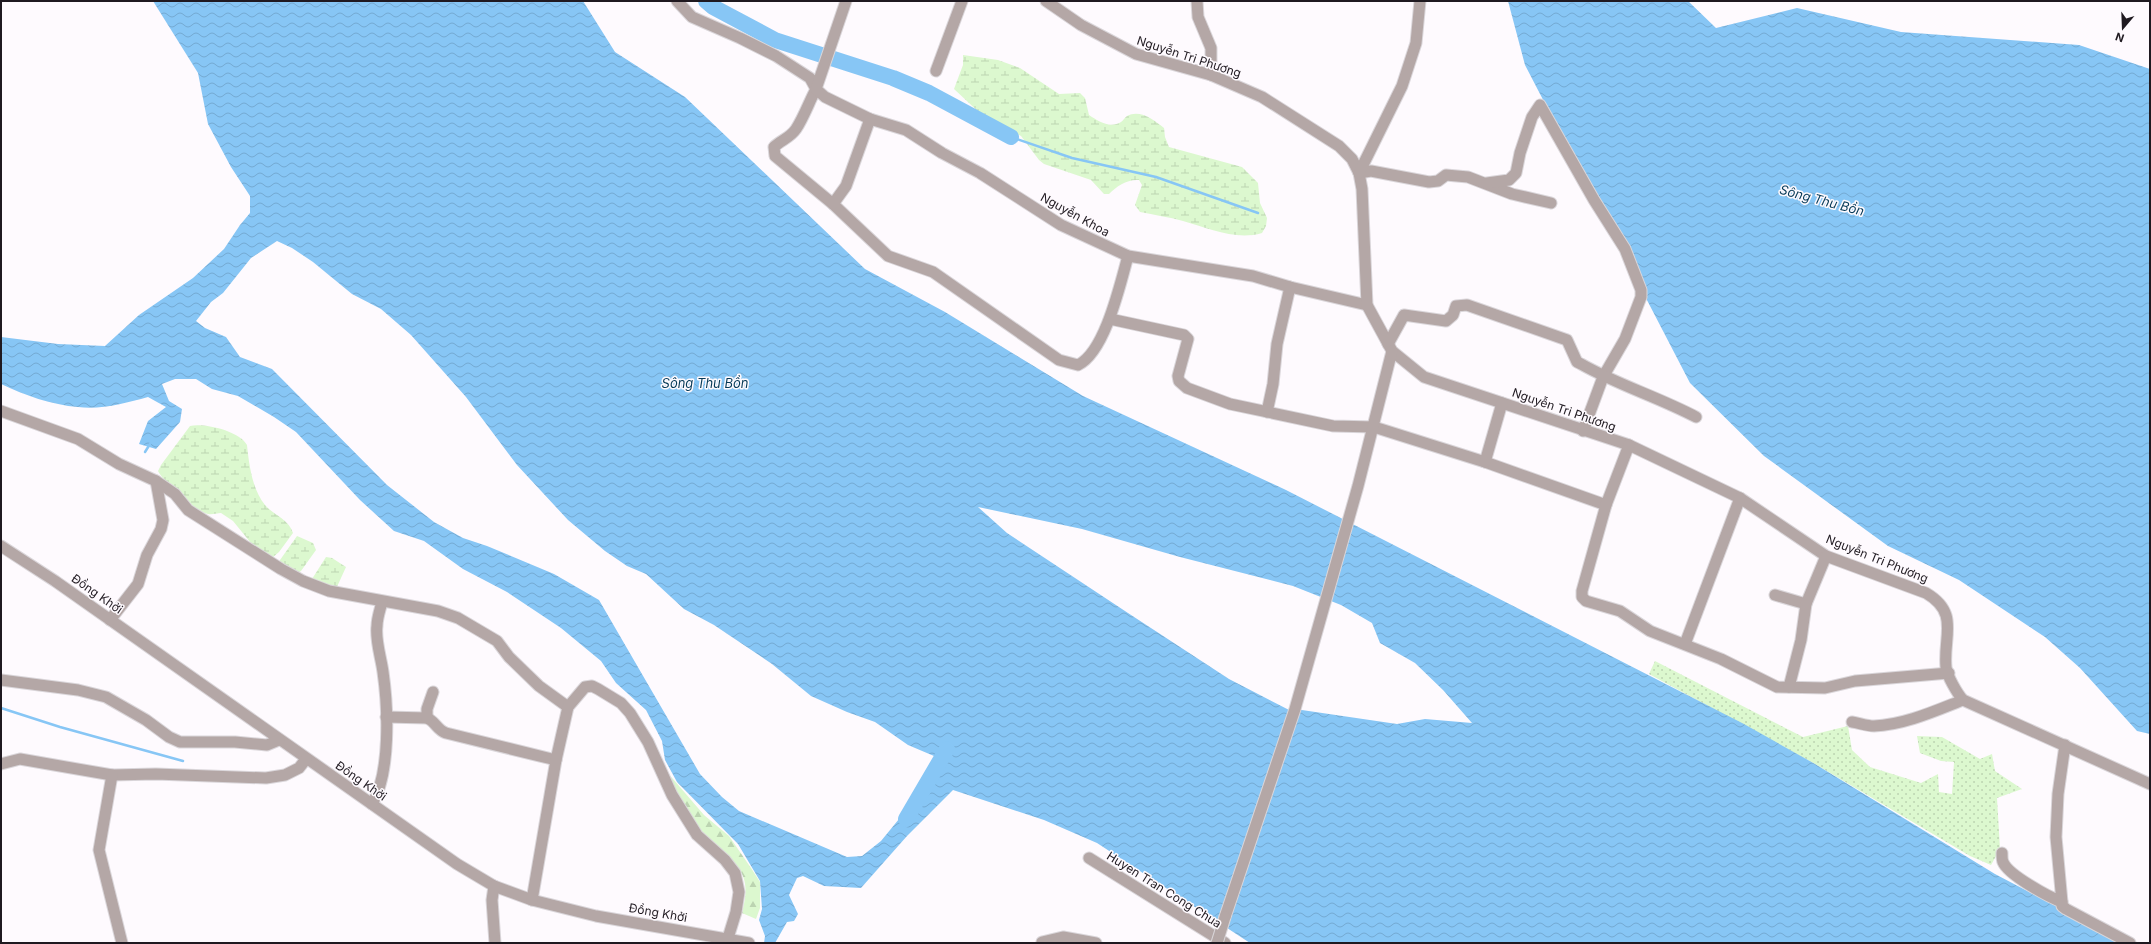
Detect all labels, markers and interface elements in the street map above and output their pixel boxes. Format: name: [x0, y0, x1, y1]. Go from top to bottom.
north arrow: [2103, 8, 2143, 48]
text: N: [2113, 29, 2126, 45]
street label: Nguyễn Tri Phương: [1135, 33, 1243, 80]
water label: Sông Thu Bồn: [1778, 181, 1866, 219]
street label: Nguyễn Khoa: [1038, 189, 1112, 240]
water label: Sông Thu Bồn: [662, 375, 749, 391]
street label: Nguyễn Tri Phương: [1510, 385, 1618, 434]
street label: Nguyễn Tri Phương: [1824, 531, 1930, 586]
street label: Đồng Khởi: [69, 571, 126, 617]
street label: Đồng Khởi: [333, 758, 390, 804]
street label: Huyen Tran Cong Chua: [1104, 848, 1224, 931]
street label: Đồng Khởi: [628, 900, 688, 925]

